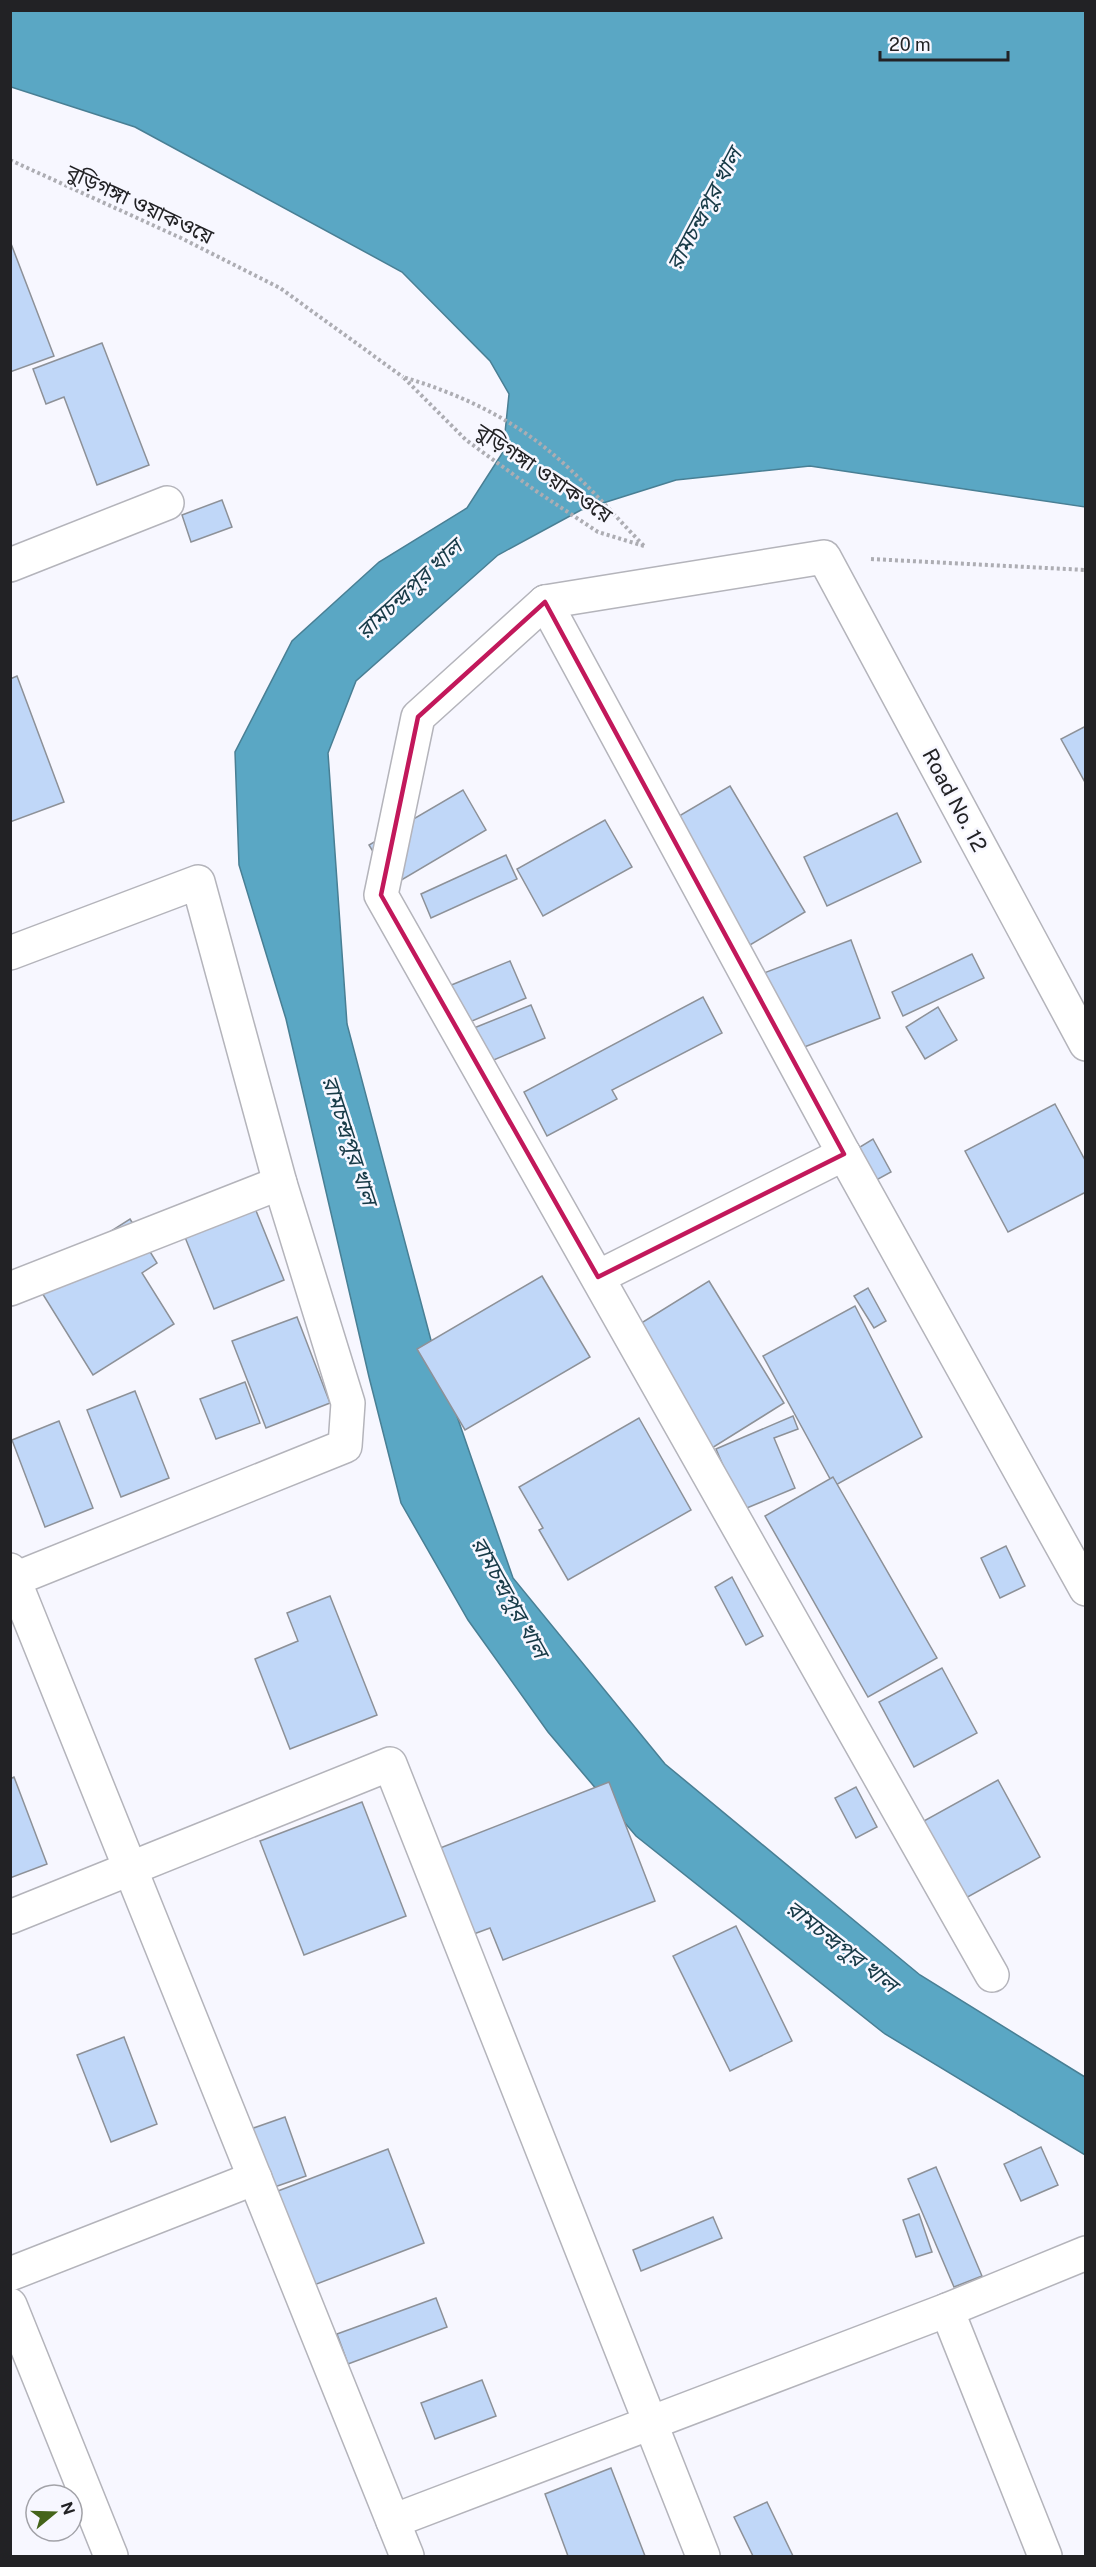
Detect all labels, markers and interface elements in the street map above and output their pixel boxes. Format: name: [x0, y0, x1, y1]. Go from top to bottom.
scale bar: [880, 24, 1008, 62]
text: 20 m: [889, 34, 931, 55]
water label: রামচন্দ্রপুর খাল: [661, 140, 750, 275]
street label: বুড়িগঙ্গা ওয়াকওয়ে: [62, 159, 218, 249]
street label: বুড়িগঙ্গা ওয়াকওয়ে: [470, 418, 618, 528]
water label: রামচন্দ্রপুর খাল: [351, 531, 470, 645]
street label: Road No. 12: [917, 744, 993, 856]
water label: রামচন্দ্রপুর খাল: [316, 1072, 384, 1212]
water label: রামচন্দ্রপুর খাল: [465, 1532, 556, 1666]
water label: রামচন্দ্রপুর খাল: [781, 1894, 906, 2001]
north arrow: [24, 2483, 84, 2543]
text: N: [57, 2499, 79, 2517]

